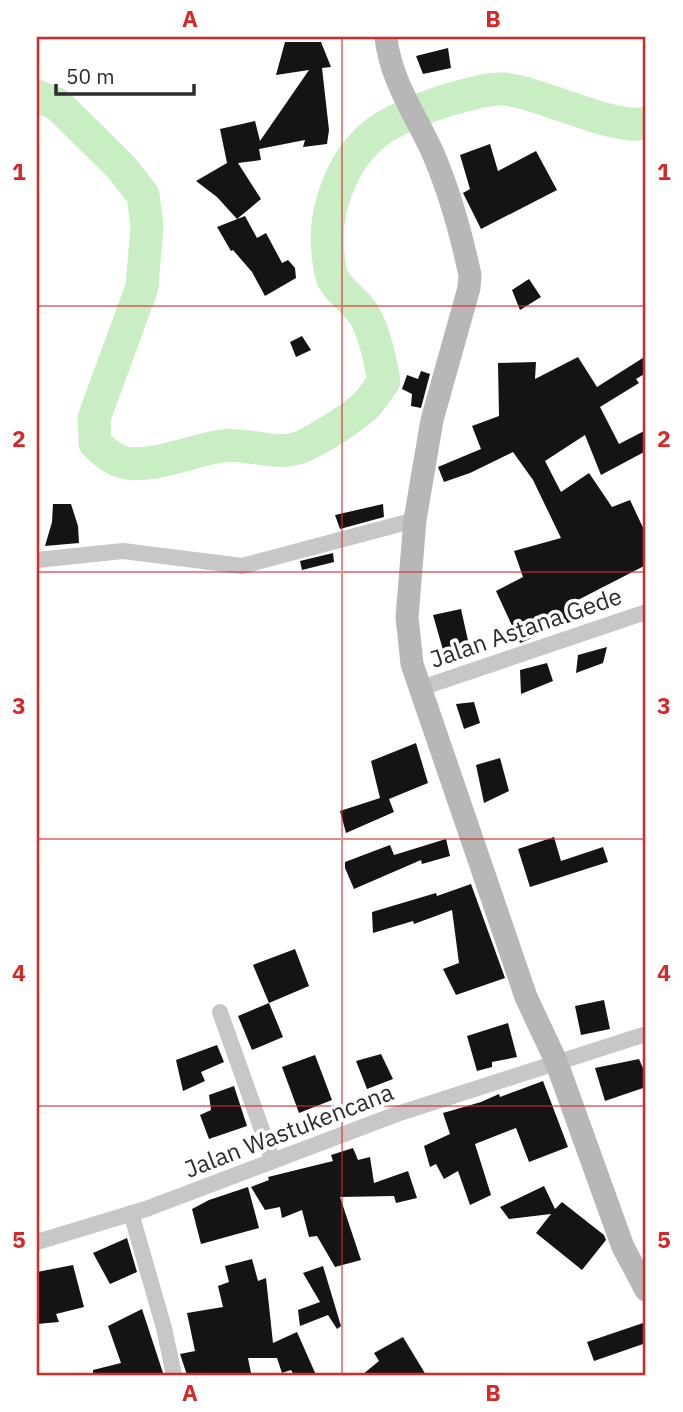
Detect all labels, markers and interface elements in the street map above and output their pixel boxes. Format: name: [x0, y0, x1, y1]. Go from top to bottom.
text: A: [182, 3, 198, 33]
text: B: [485, 3, 501, 33]
scale bar: [56, 52, 194, 96]
text: 50 m: [66, 62, 115, 90]
text: 1: [12, 156, 26, 186]
text: 1: [657, 156, 671, 186]
text: 2: [12, 423, 26, 453]
text: 2: [657, 423, 671, 453]
street label: Jalan Astana Gede: [425, 579, 626, 675]
text: 3: [12, 690, 26, 720]
text: 3: [657, 690, 671, 720]
text: 4: [12, 957, 26, 987]
text: 4: [657, 957, 671, 987]
street label: Jalan Wastukencana: [179, 1075, 398, 1185]
text: 5: [12, 1224, 26, 1254]
text: 5: [657, 1224, 671, 1254]
text: A: [182, 1377, 198, 1407]
text: B: [485, 1377, 501, 1407]

